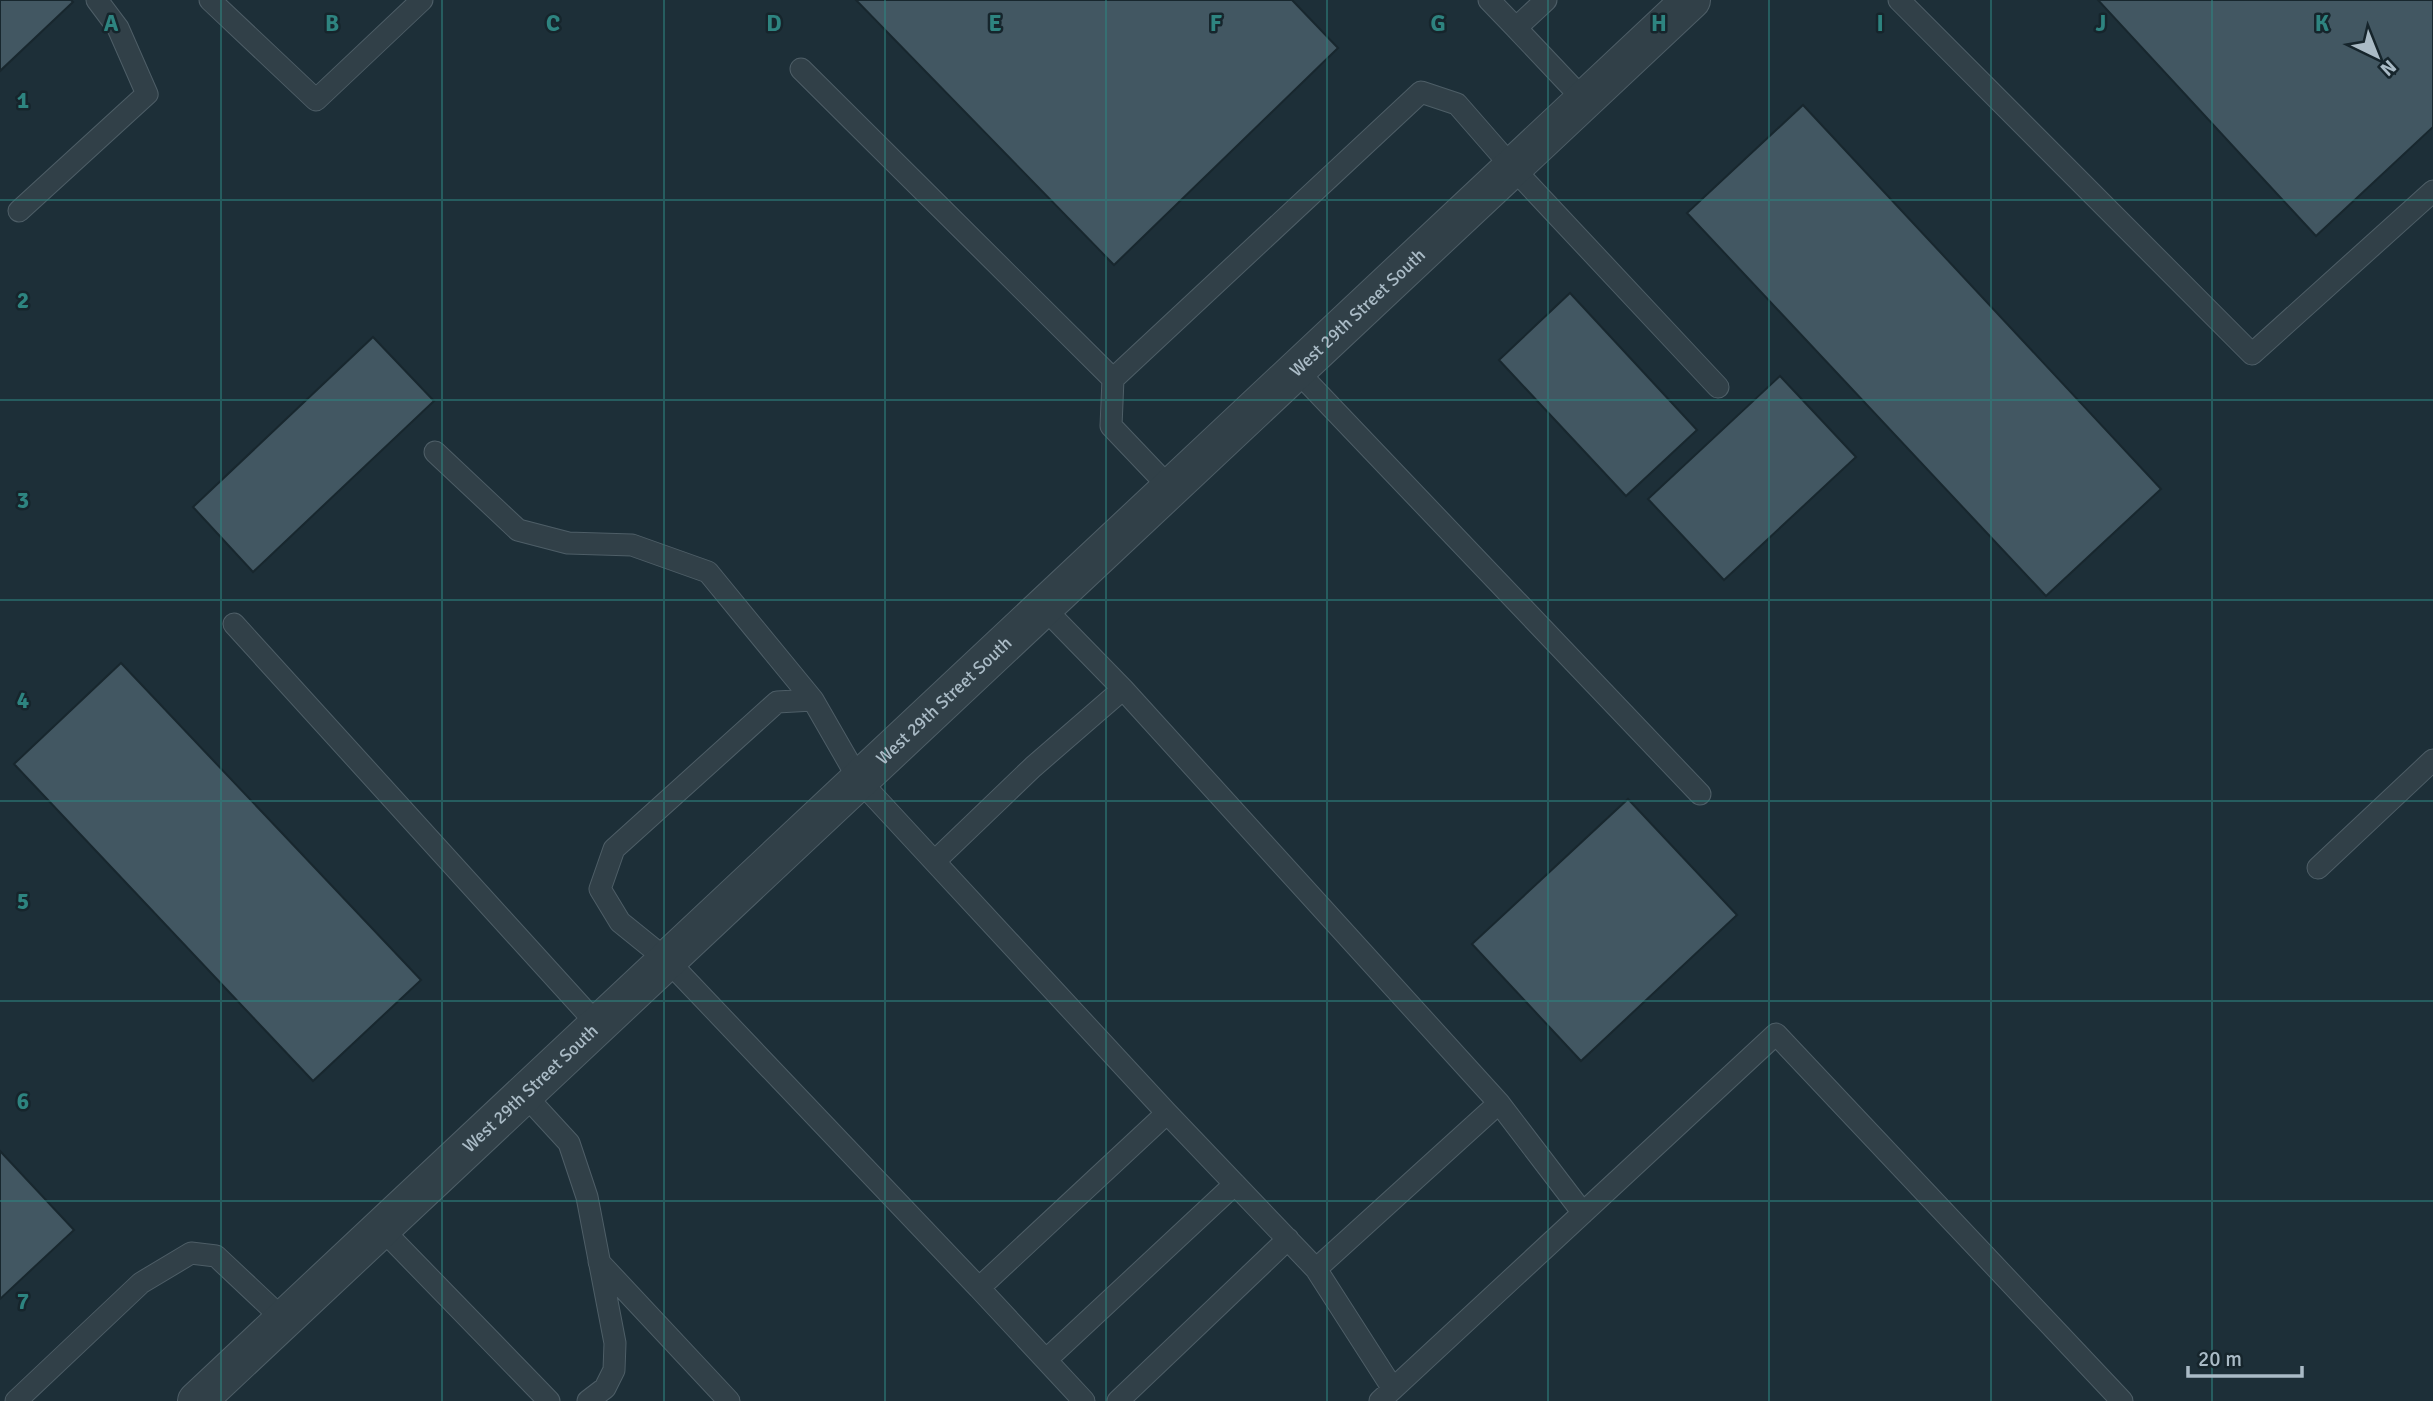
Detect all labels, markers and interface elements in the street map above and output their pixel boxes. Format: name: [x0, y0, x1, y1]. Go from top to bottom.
text: A: [104, 9, 119, 38]
text: B: [325, 9, 339, 38]
text: C: [546, 9, 560, 38]
text: D: [766, 9, 782, 38]
text: E: [988, 9, 1002, 38]
text: F: [1210, 9, 1222, 38]
text: G: [1430, 9, 1446, 38]
text: H: [1651, 9, 1667, 38]
text: I: [1876, 9, 1884, 38]
text: J: [2096, 9, 2106, 38]
text: K: [2315, 9, 2330, 38]
north arrow: [2342, 21, 2412, 91]
text: N: [2375, 54, 2401, 81]
text: 1: [17, 86, 29, 115]
street label: West 29th Street South: [1285, 244, 1430, 381]
text: 2: [17, 286, 29, 315]
text: 3: [17, 486, 29, 515]
street label: West 29th Street South: [872, 632, 1016, 769]
text: 4: [17, 686, 29, 715]
text: 5: [17, 887, 29, 916]
street label: West 29th Street South: [458, 1020, 603, 1157]
text: 6: [17, 1087, 29, 1116]
text: 7: [17, 1287, 29, 1316]
scale bar: [2188, 1334, 2302, 1378]
text: 20 m: [2198, 1346, 2242, 1372]

